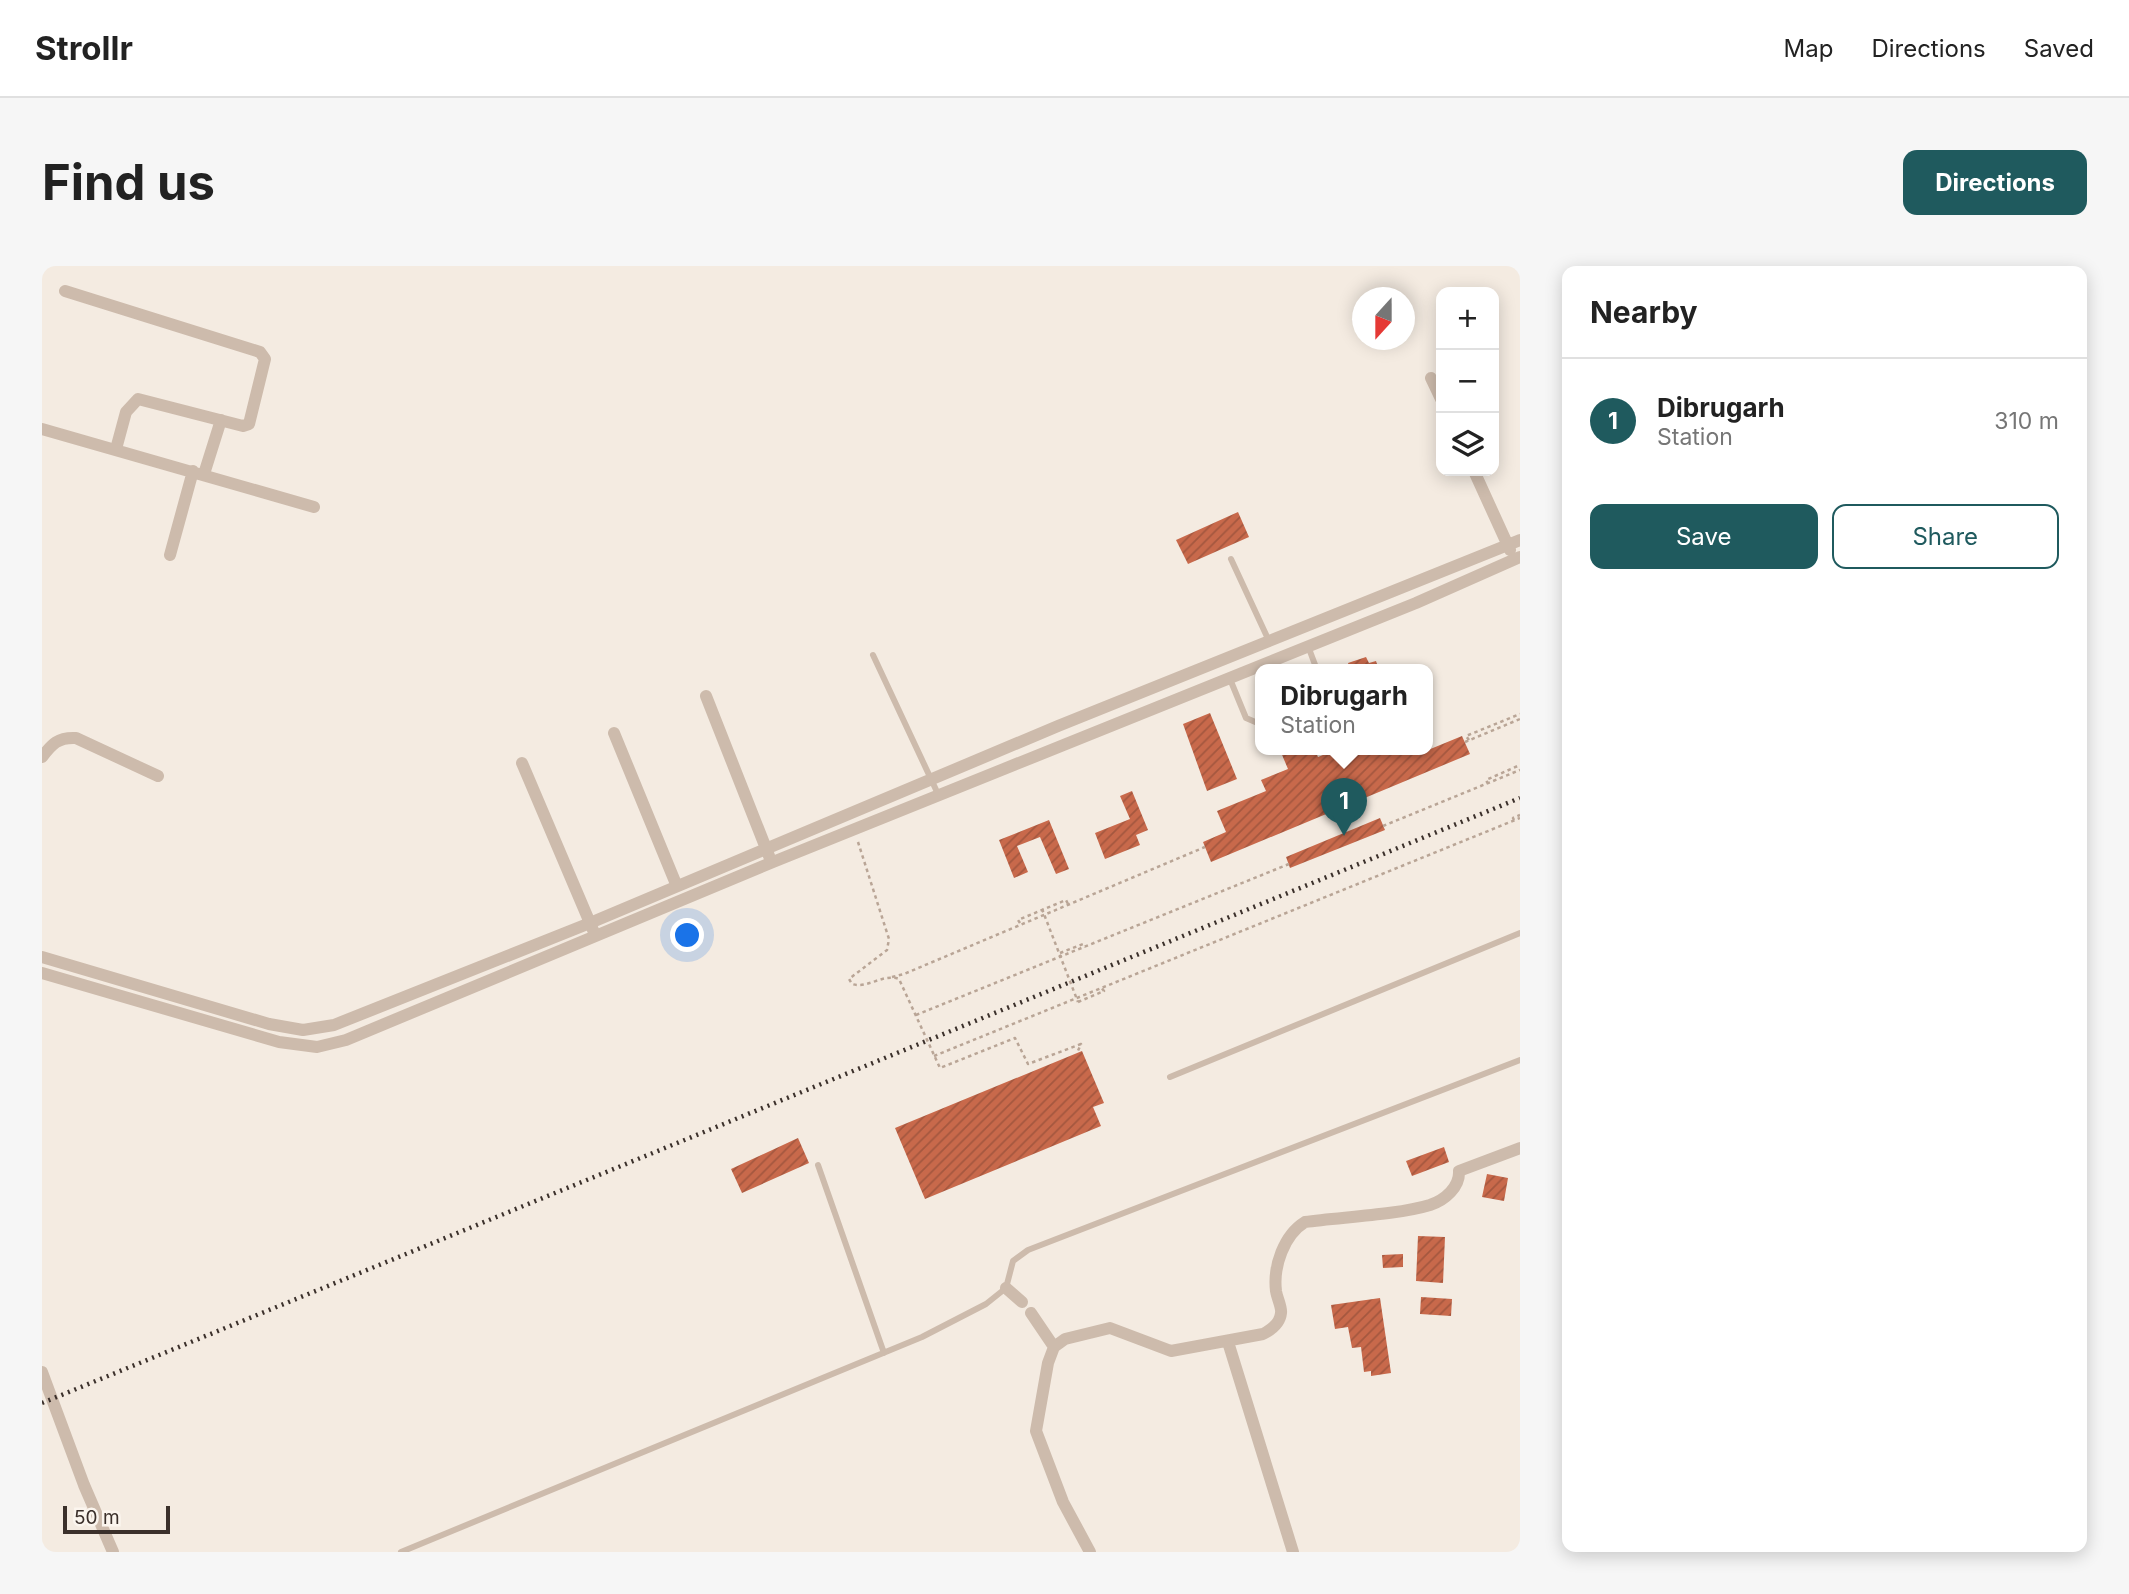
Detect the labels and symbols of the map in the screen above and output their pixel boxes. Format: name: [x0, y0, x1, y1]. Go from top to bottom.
north arrow: [1352, 287, 1415, 350]
pin: 1: [1321, 778, 1367, 836]
your location: [670, 918, 704, 952]
scale bar: [63, 1503, 170, 1535]

